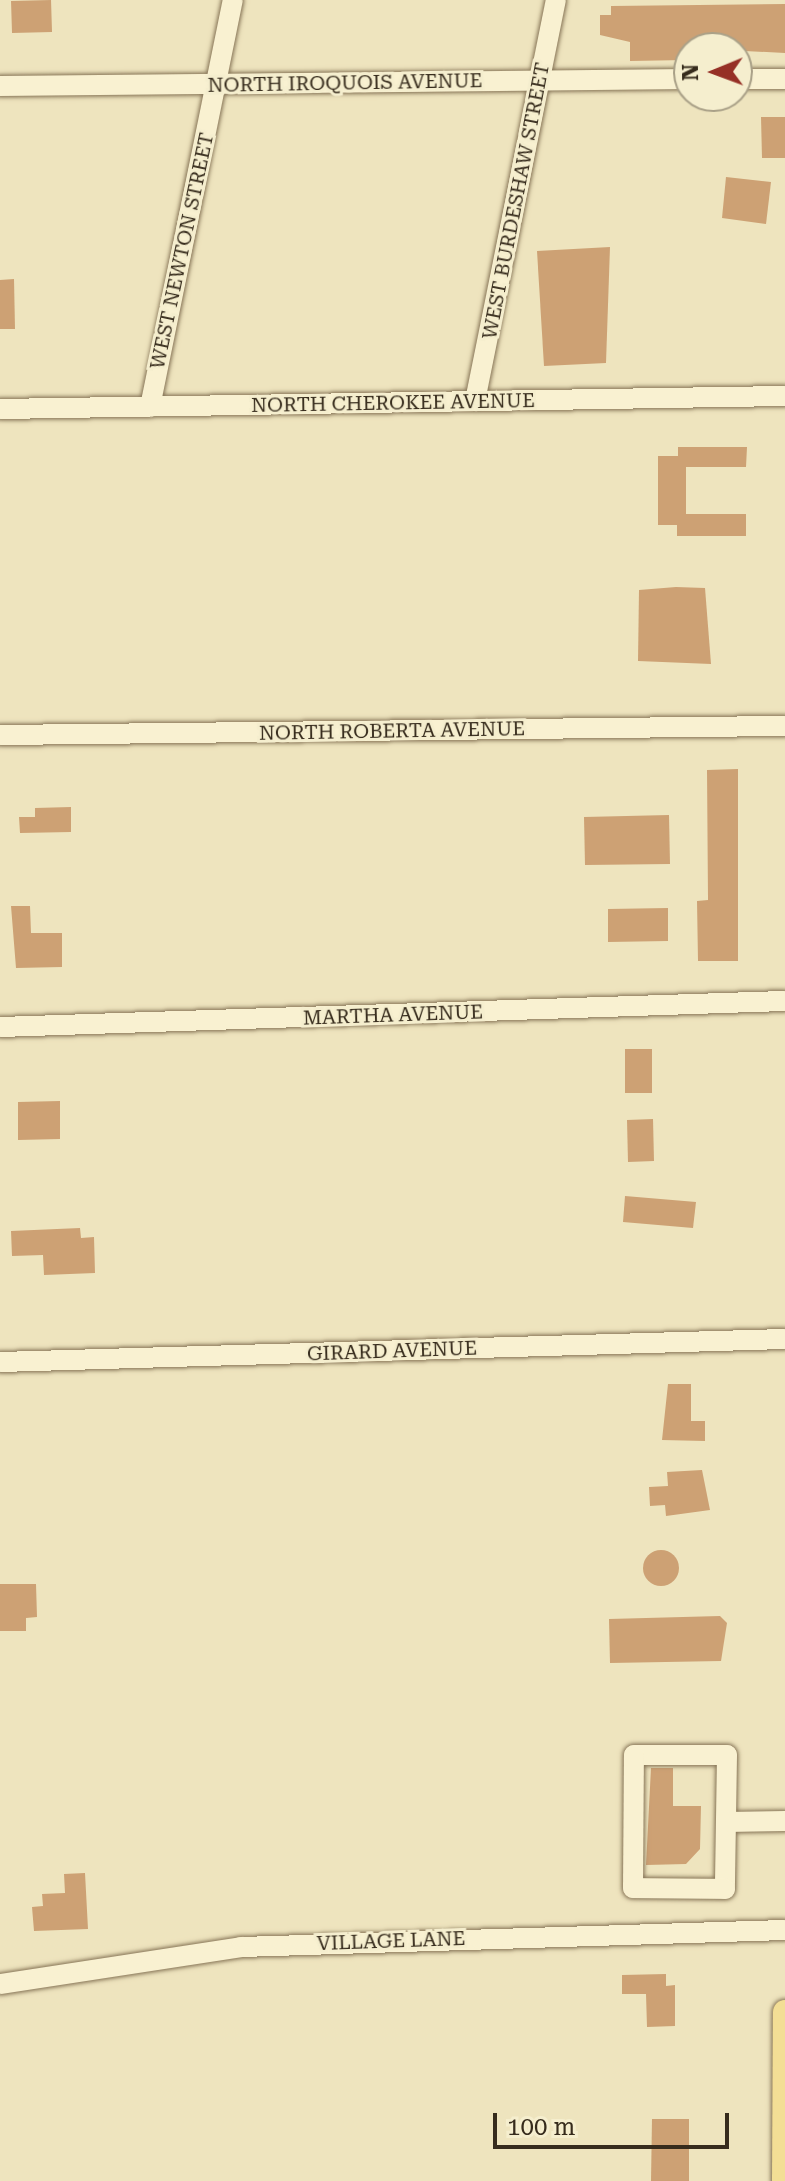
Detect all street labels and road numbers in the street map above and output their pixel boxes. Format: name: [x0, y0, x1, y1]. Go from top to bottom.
street label: WEST BURDESHAW STREET: [477, 61, 555, 341]
street label: NORTH IROQUOIS AVENUE: [207, 69, 483, 97]
street label: WEST NEWTON STREET: [145, 131, 219, 371]
street label: NORTH CHEROKEE AVENUE: [251, 389, 535, 417]
street label: NORTH ROBERTA AVENUE: [259, 717, 525, 745]
street label: MARTHA AVENUE: [303, 1000, 483, 1030]
street label: GIRARD AVENUE: [307, 1336, 477, 1366]
street label: VILLAGE LANE: [316, 1926, 466, 1956]

